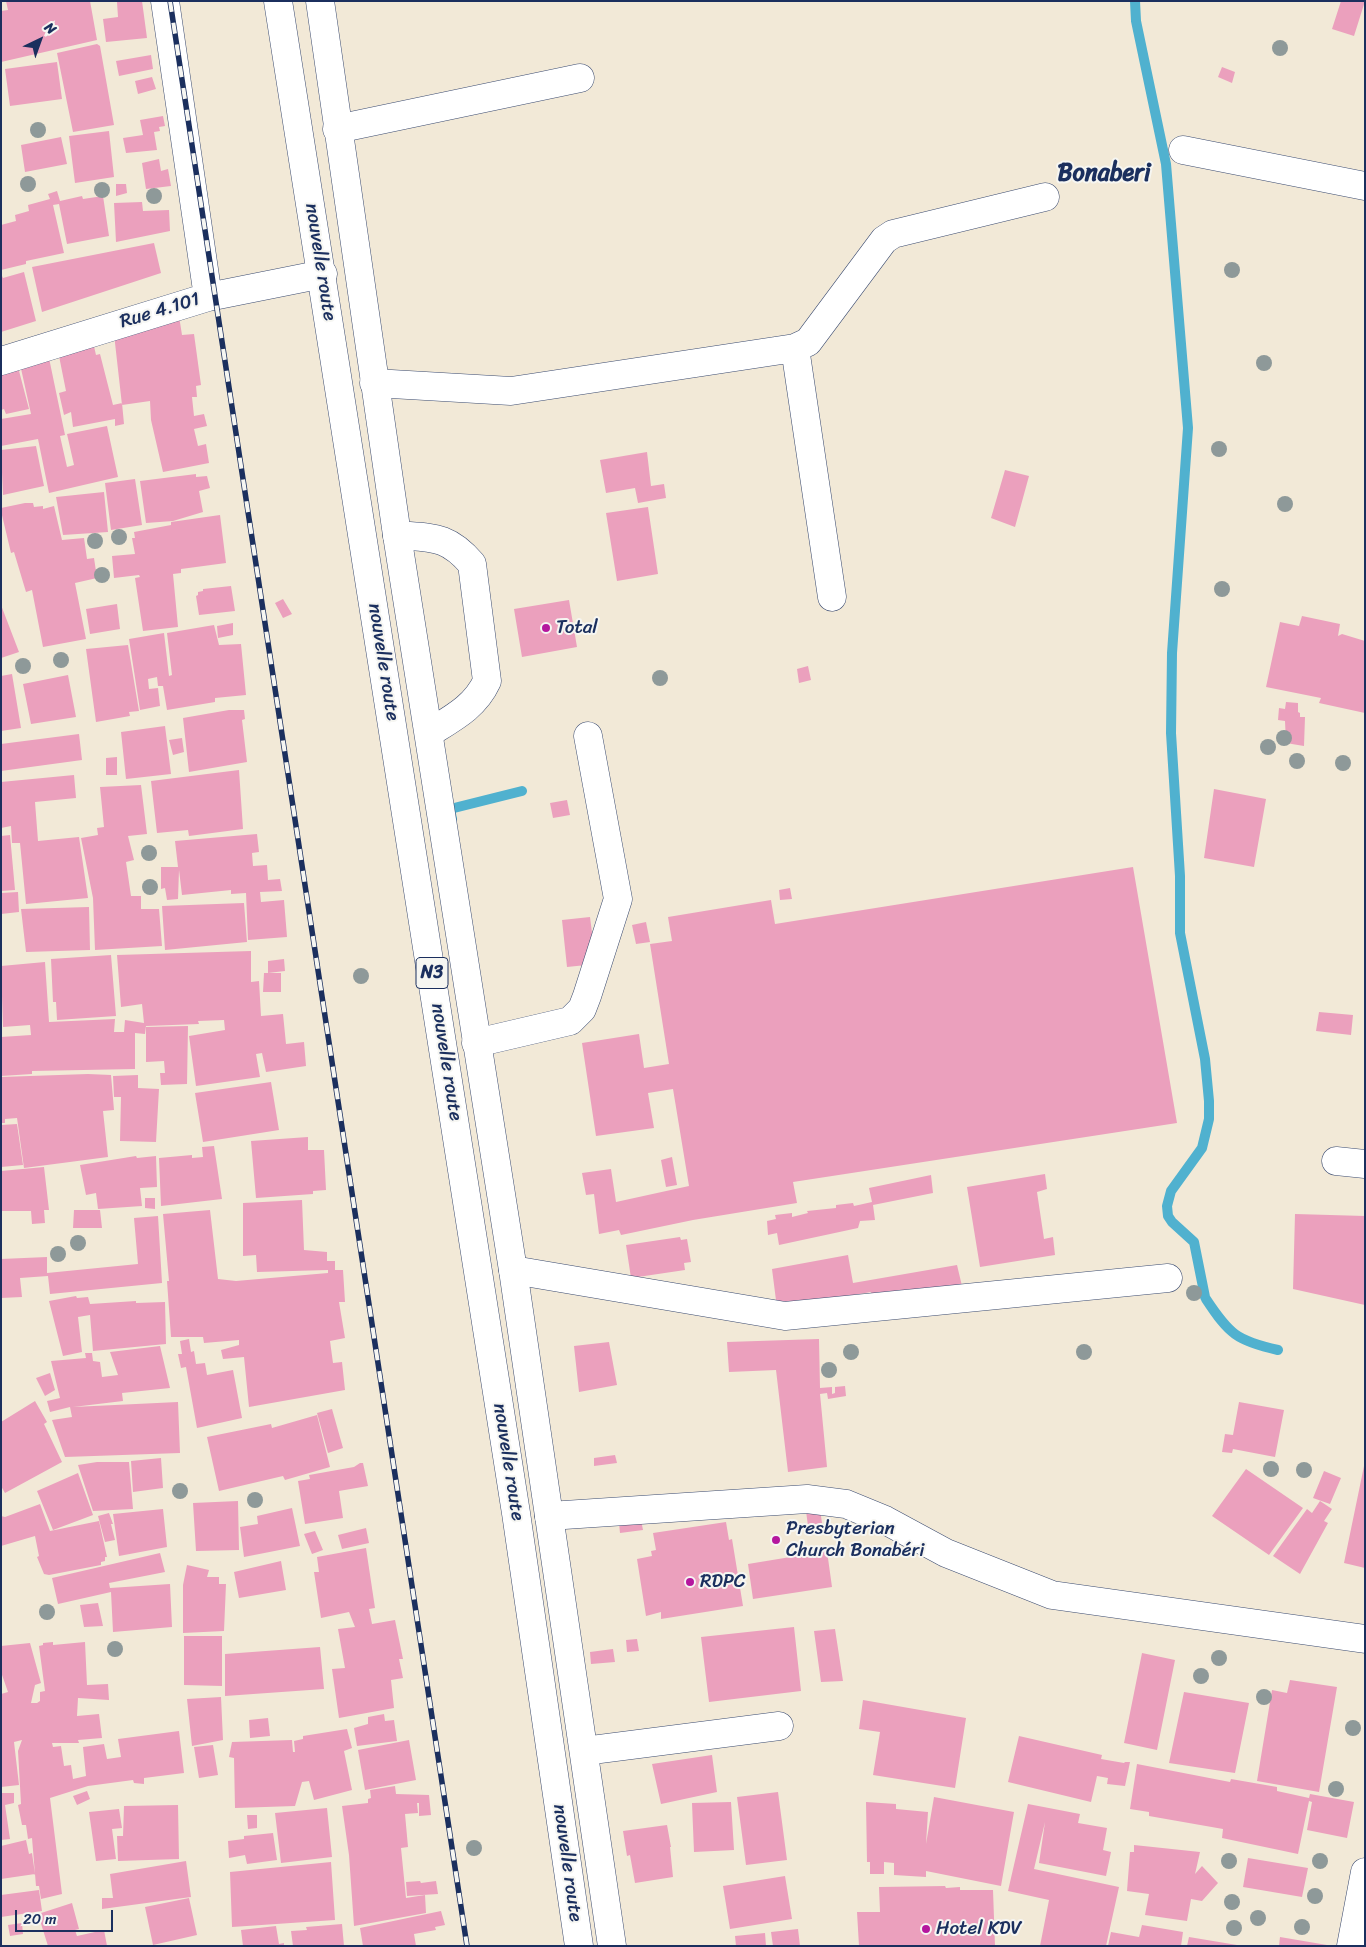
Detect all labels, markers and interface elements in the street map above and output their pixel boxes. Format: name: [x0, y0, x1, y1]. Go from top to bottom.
north arrow: [15, 15, 65, 65]
text: N: [38, 16, 62, 41]
district label: Bonaberi: [1057, 160, 1151, 188]
street label: nouvelle route: [299, 202, 341, 322]
street label: Rue 4.101: [117, 288, 203, 334]
street label: nouvelle route: [362, 602, 404, 722]
place label: Total: [556, 617, 598, 639]
marker: Total: [540, 622, 552, 634]
road number: N3: [416, 958, 448, 988]
street label: nouvelle route: [425, 1002, 467, 1122]
street label: nouvelle route: [487, 1402, 529, 1522]
place label: Presbyterian Church Bonabéri: [786, 1518, 925, 1562]
marker: Presbyterian Church Bonabéri: [770, 1534, 782, 1546]
place label: RDPC: [700, 1571, 746, 1593]
marker: RDPC: [684, 1576, 696, 1588]
street label: nouvelle route: [547, 1803, 587, 1923]
scale bar: [18, 1900, 115, 1932]
text: 20 m: [23, 1906, 57, 1932]
place label: Hotel KDV: [936, 1918, 1022, 1940]
marker: Hotel KDV: [920, 1923, 932, 1935]

